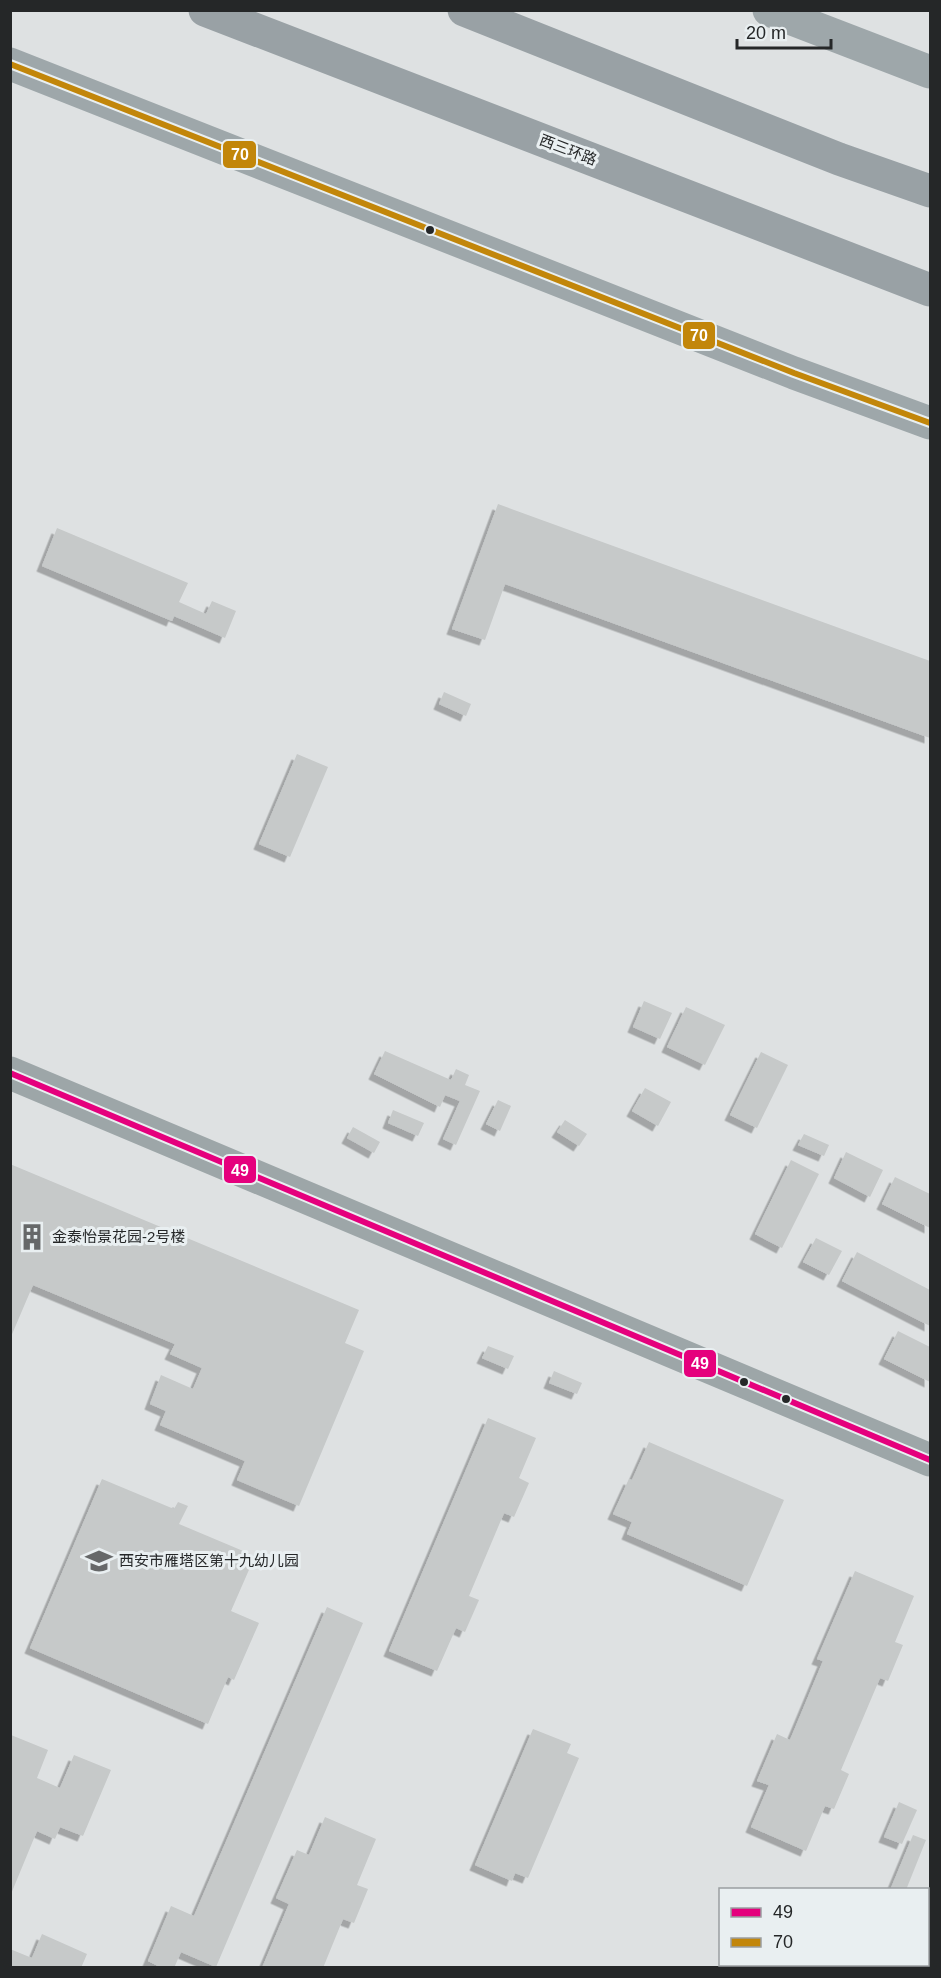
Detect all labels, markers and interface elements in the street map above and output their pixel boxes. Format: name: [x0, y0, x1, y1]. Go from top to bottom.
scale bar: [737, 12, 832, 50]
text: 20 m: [746, 23, 786, 43]
street label: 西三环路: [537, 131, 599, 168]
line badge: 70: [222, 140, 257, 169]
text: 70: [231, 146, 249, 163]
unlabelled marker: [424, 224, 436, 236]
line badge: 70: [682, 321, 716, 350]
text: 70: [690, 327, 708, 344]
line badge: 49: [223, 1155, 257, 1184]
text: 49: [231, 1162, 249, 1179]
building icon: 金泰怡景花园-2号楼: [17, 1222, 47, 1252]
place label: 金泰怡景花园-2号楼: [52, 1228, 185, 1245]
line badge: 49: [683, 1349, 717, 1378]
text: 49: [691, 1355, 709, 1372]
unlabelled marker: [738, 1376, 750, 1388]
unlabelled marker: [780, 1393, 792, 1405]
school or university icon: 西安市雁塔区第十九幼儿园: [84, 1546, 114, 1576]
place label: 西安市雁塔区第十九幼儿园: [119, 1552, 299, 1569]
legend: [719, 1888, 929, 1966]
text: 49: [773, 1902, 793, 1922]
text: 70: [773, 1932, 793, 1952]

